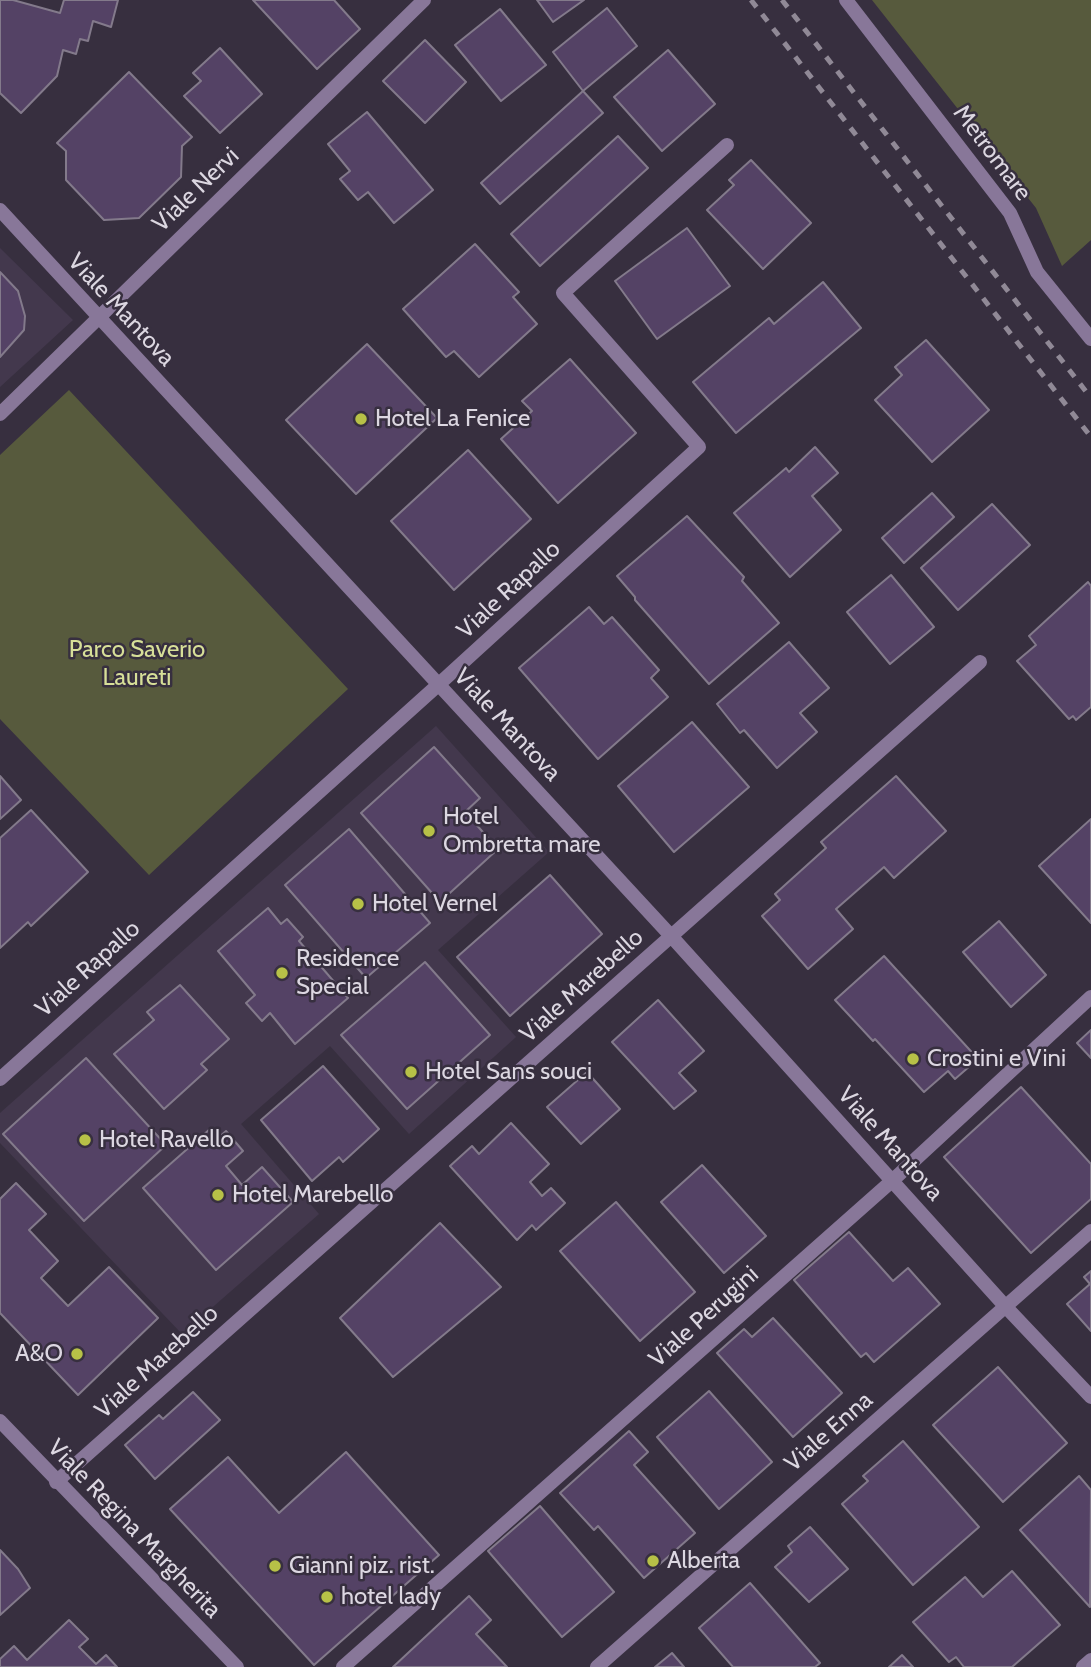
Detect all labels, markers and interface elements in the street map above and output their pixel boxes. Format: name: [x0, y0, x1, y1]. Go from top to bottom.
street label: Metromare: [947, 100, 1037, 206]
street label: Viale Nervi: [147, 142, 245, 238]
street label: Viale Mantova: [61, 248, 181, 372]
place label: Hotel La Fenice: [375, 405, 530, 433]
marker: Hotel La Fenice: [353, 411, 369, 427]
street label: Viale Rapallo: [451, 535, 567, 645]
park label: Parco Saverio Laureti: [69, 636, 205, 692]
street label: Viale Mantova: [447, 663, 567, 787]
place label: Hotel Ombretta mare: [443, 803, 600, 859]
marker: Hotel Ombretta mare: [421, 823, 437, 839]
place label: Hotel Vernel: [372, 890, 497, 918]
marker: Hotel Vernel: [350, 896, 366, 912]
street label: Viale Rapallo: [30, 915, 146, 1023]
street label: Viale Marebello: [514, 923, 650, 1049]
place label: Residence Special: [296, 945, 399, 1001]
marker: Residence Special: [274, 965, 290, 981]
place label: Crostini e Vini: [927, 1045, 1066, 1073]
marker: Crostini e Vini: [905, 1051, 921, 1067]
place label: Hotel Sans souci: [425, 1058, 592, 1086]
marker: Hotel Sans souci: [403, 1064, 419, 1080]
street label: Viale Mantova: [831, 1081, 949, 1207]
place label: Hotel Ravello: [99, 1126, 234, 1154]
marker: Hotel Ravello: [77, 1132, 93, 1148]
place label: Hotel Marebello: [232, 1181, 393, 1209]
marker: Hotel Marebello: [210, 1187, 226, 1203]
street label: Viale Perugini: [643, 1260, 765, 1374]
street label: Viale Marebello: [89, 1299, 225, 1425]
place label: A&O: [15, 1340, 63, 1368]
marker: A&O: [69, 1346, 85, 1362]
street label: Viale Enna: [779, 1386, 879, 1478]
street label: Viale Regina Margherita: [41, 1434, 227, 1624]
place label: Alberta: [667, 1547, 740, 1575]
place label: Gianni piz. rist.: [289, 1552, 435, 1580]
marker: Alberta: [645, 1553, 661, 1569]
marker: Gianni piz. rist.: [267, 1558, 283, 1574]
place label: hotel lady: [341, 1583, 441, 1611]
marker: hotel lady: [319, 1589, 335, 1605]

